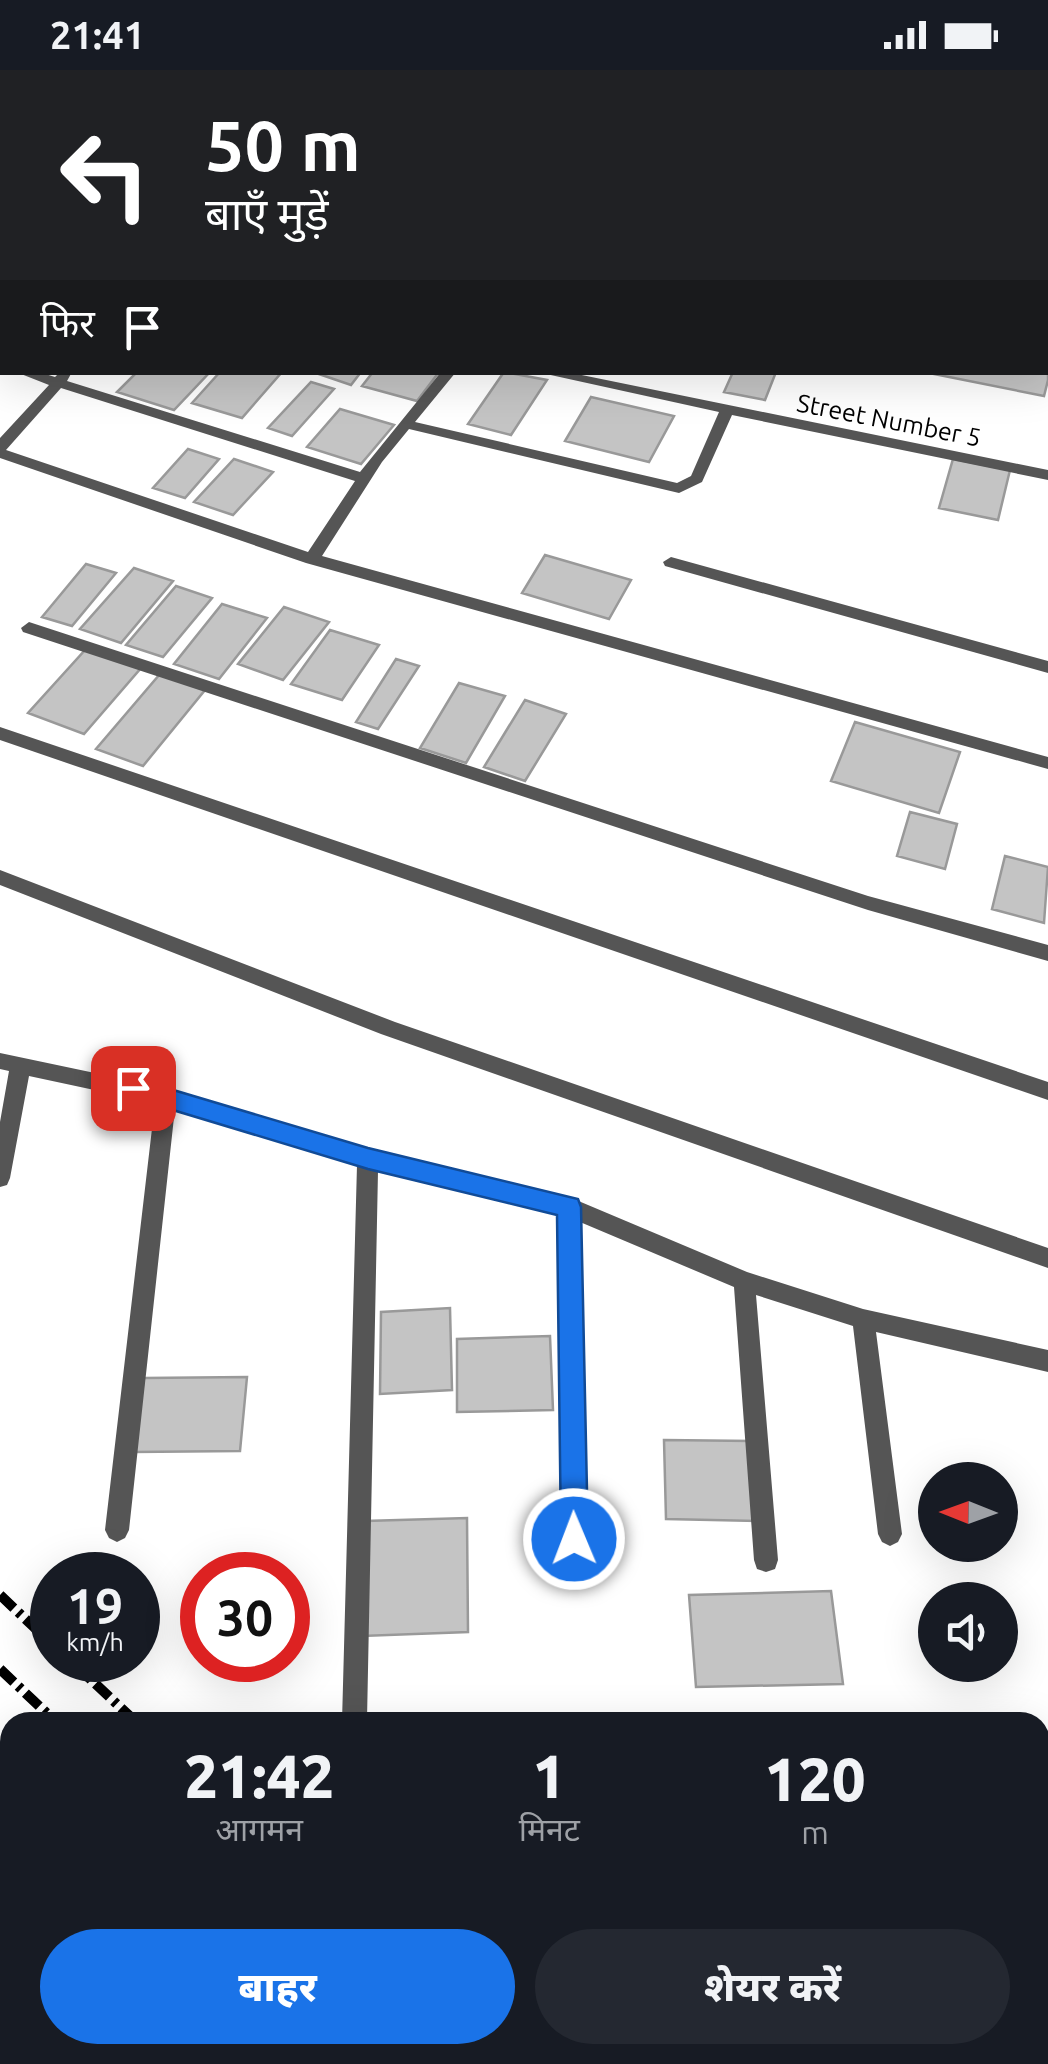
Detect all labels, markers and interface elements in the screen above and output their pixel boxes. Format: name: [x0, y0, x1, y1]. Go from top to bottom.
text: 21:41: [50, 14, 145, 56]
text: 50 m: [205, 106, 361, 184]
icon: left: [40, 110, 170, 240]
text: बाएँ मुड़ें: [205, 188, 329, 239]
icon: arrive: [115, 300, 170, 355]
text: फिर: [40, 302, 95, 344]
street label: Street Number 5: [795, 388, 983, 452]
pin: [91, 1046, 176, 1131]
icon: arrive: [106, 1061, 161, 1116]
north arrow: [918, 1462, 1018, 1562]
map controls: [918, 1462, 1018, 1682]
position arrow: [522, 1487, 626, 1591]
speed limit sign: 30: [180, 1552, 310, 1682]
text: 19: [67, 1577, 123, 1633]
button: sound: [918, 1582, 1018, 1682]
text: km/h: [66, 1628, 124, 1656]
text: 21:42: [184, 1742, 334, 1809]
text: 1: [532, 1742, 566, 1809]
text: 120: [764, 1745, 866, 1812]
text: आगमन: [216, 1811, 303, 1847]
text: मिनट: [519, 1811, 580, 1847]
text: m: [801, 1814, 829, 1850]
button: बाहर: [40, 1929, 515, 2044]
button: शेयर करें: [535, 1929, 1010, 2044]

